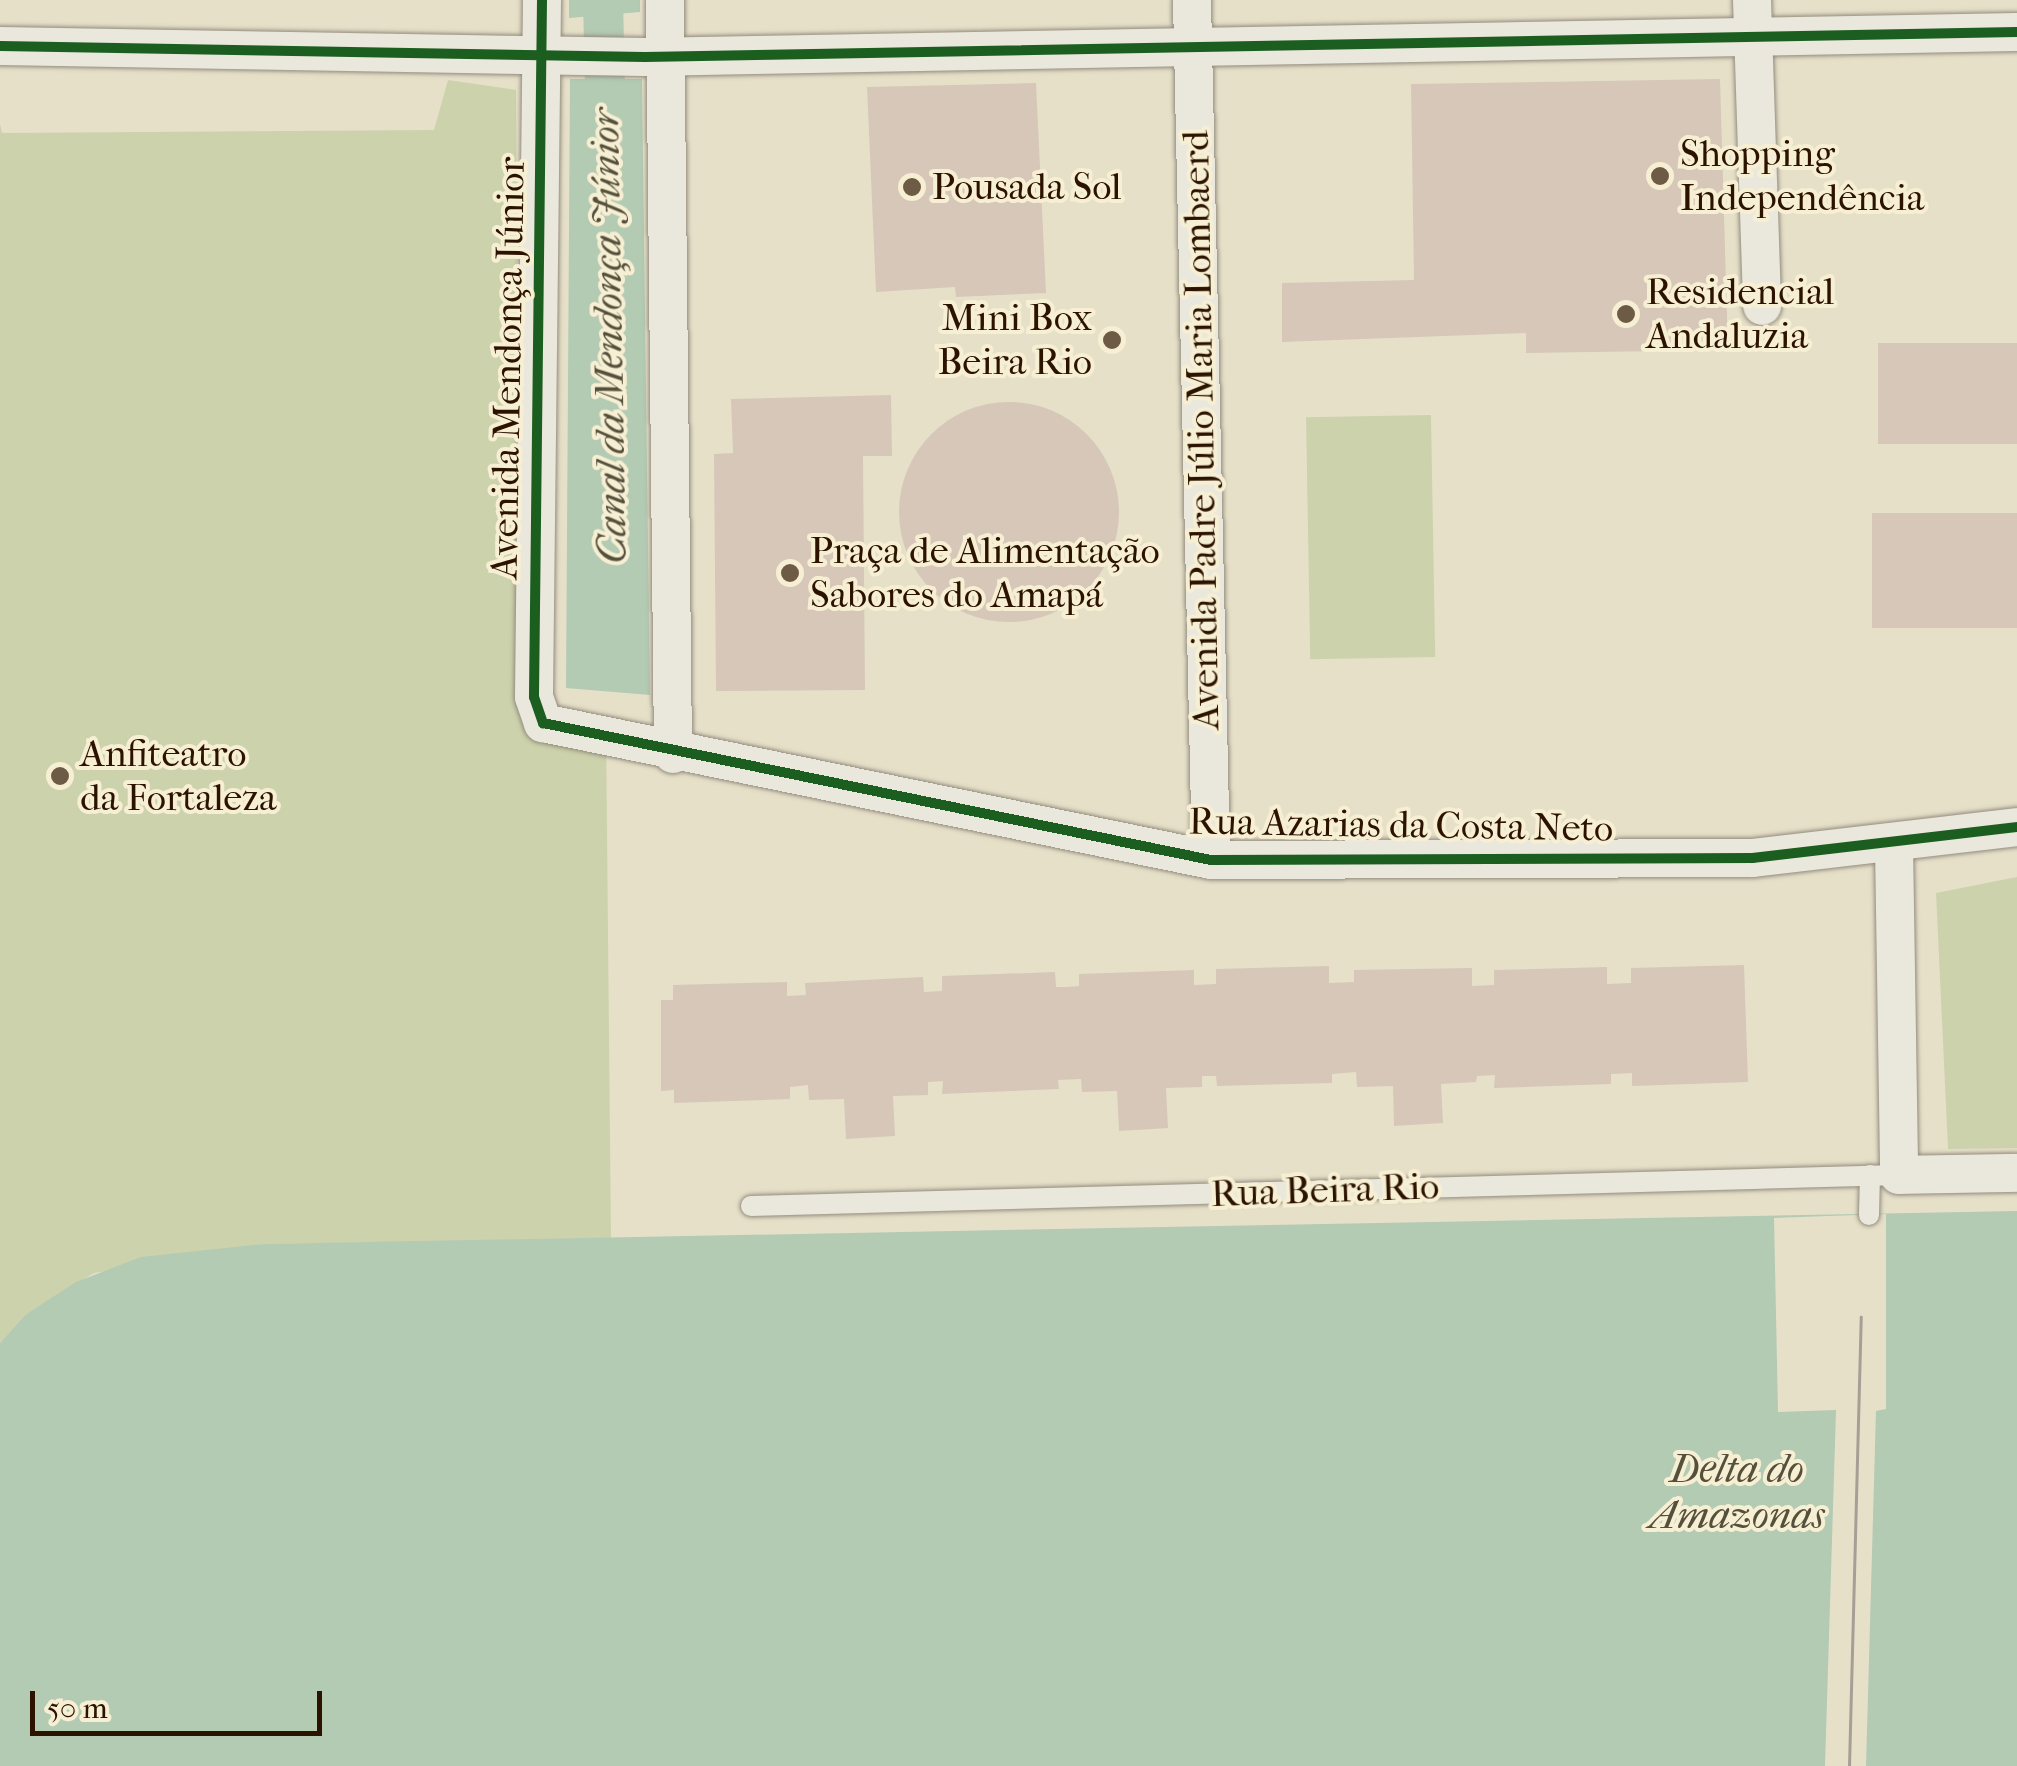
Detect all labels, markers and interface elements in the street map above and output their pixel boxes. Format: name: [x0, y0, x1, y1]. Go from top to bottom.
water label: Canal da Mendonça Júnior: [581, 108, 637, 564]
street label: Avenida Padre Júlio Maria Lombaerd: [1173, 130, 1229, 730]
place label: Shopping Independência: [1680, 131, 1924, 220]
street label: Avenida Mendonça Júnior: [482, 156, 534, 580]
place label: Pousada Sol: [932, 164, 1122, 210]
marker: Shopping Independência: [1649, 165, 1671, 187]
marker: Pousada Sol: [901, 176, 923, 198]
place label: Residencial Andaluzia: [1646, 269, 1834, 358]
place label: Mini Box Beira Rio: [938, 295, 1092, 384]
marker: Residencial Andaluzia: [1615, 303, 1637, 325]
marker: Mini Box Beira Rio: [1101, 329, 1123, 351]
place label: Praça de Alimentação Sabores do Amapá: [810, 528, 1160, 618]
marker: Praça de Alimentação Sabores do Amapá: [779, 562, 801, 584]
place label: Anfiteatro da Fortaleza: [80, 731, 277, 821]
marker: Anfiteatro da Fortaleza: [49, 765, 71, 787]
street label: Rua Azarias da Costa Neto: [1188, 798, 1614, 852]
street label: Rua Beira Rio: [1210, 1163, 1440, 1217]
water label: Delta do Amazonas: [1650, 1445, 1824, 1539]
scale bar: [35, 1671, 328, 1733]
text: 50 m: [47, 1691, 108, 1726]

